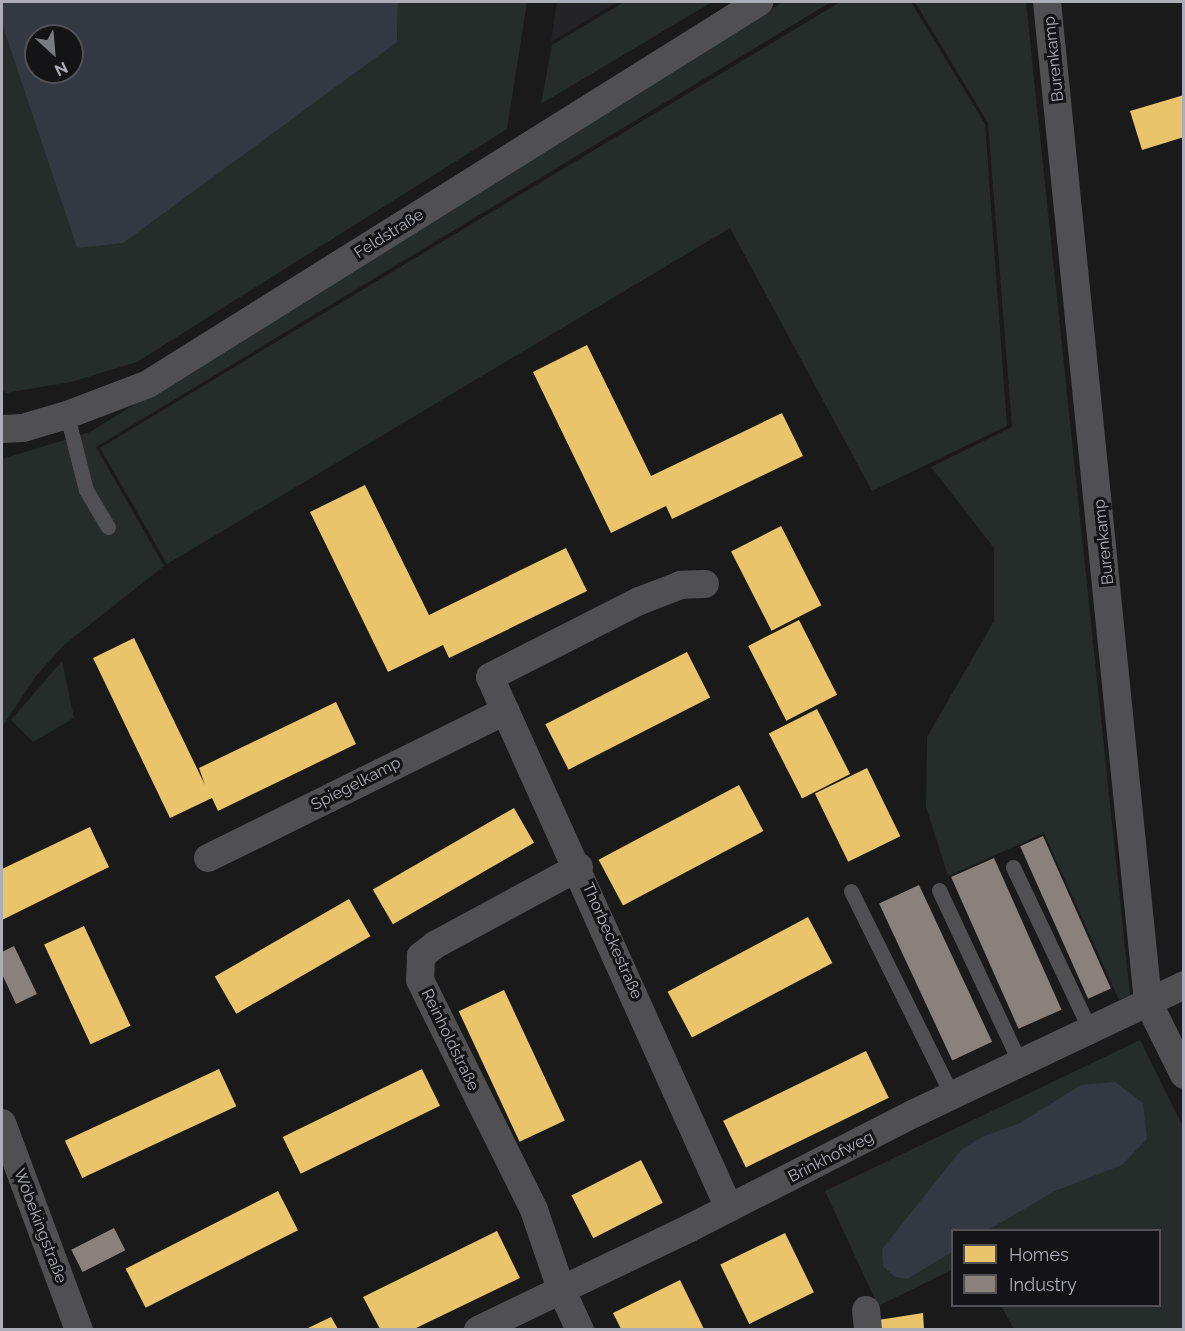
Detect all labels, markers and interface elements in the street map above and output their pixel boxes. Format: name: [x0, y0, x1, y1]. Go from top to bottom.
street label: Burenkamp: [1040, 15, 1068, 103]
north arrow: [24, 24, 84, 84]
text: N: [52, 58, 71, 80]
street label: Feldstraße: [351, 205, 427, 263]
street label: Burenkamp: [1090, 498, 1118, 586]
street label: Spiegelkamp: [308, 753, 404, 815]
street label: Thorbeckestraße: [578, 880, 646, 1002]
street label: Reinholdstraße: [417, 986, 483, 1094]
street label: Brinkhofweg: [785, 1127, 877, 1187]
street label: Wöbekingstraße: [9, 1166, 71, 1286]
legend: [951, 1229, 1161, 1307]
text: Homes: [1009, 1244, 1069, 1265]
text: Industry: [1009, 1274, 1077, 1295]

